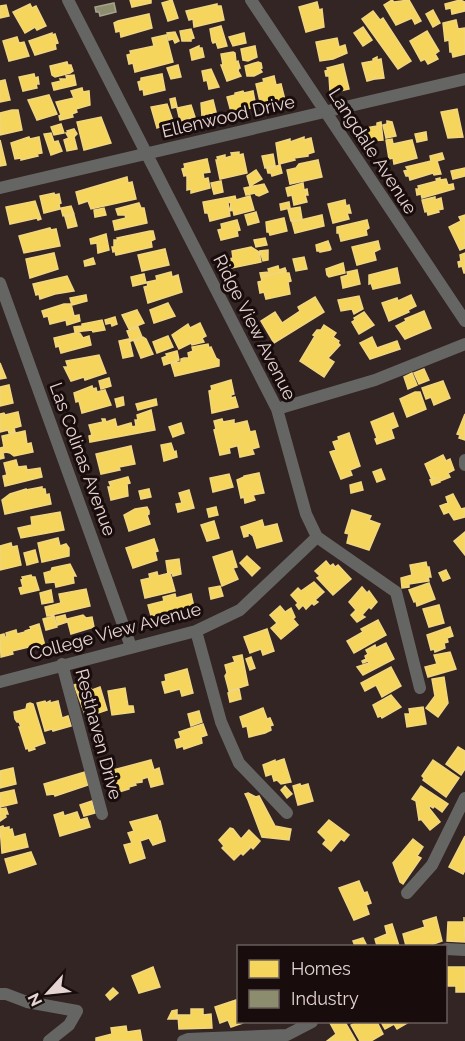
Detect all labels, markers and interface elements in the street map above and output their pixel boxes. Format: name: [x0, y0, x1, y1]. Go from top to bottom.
street label: Langdale Avenue: [325, 84, 422, 218]
street label: Ellenwood Drive: [159, 90, 297, 142]
street label: Ridge View Avenue: [209, 251, 301, 404]
street label: Las Colinas Avenue: [45, 379, 121, 539]
street label: College View Avenue: [27, 598, 204, 664]
street label: Resthaven Drive: [71, 666, 127, 802]
legend: [237, 945, 447, 1023]
text: Homes: [291, 958, 351, 979]
north arrow: [18, 963, 78, 1023]
text: Industry: [291, 988, 359, 1009]
text: N: [24, 990, 46, 1009]

